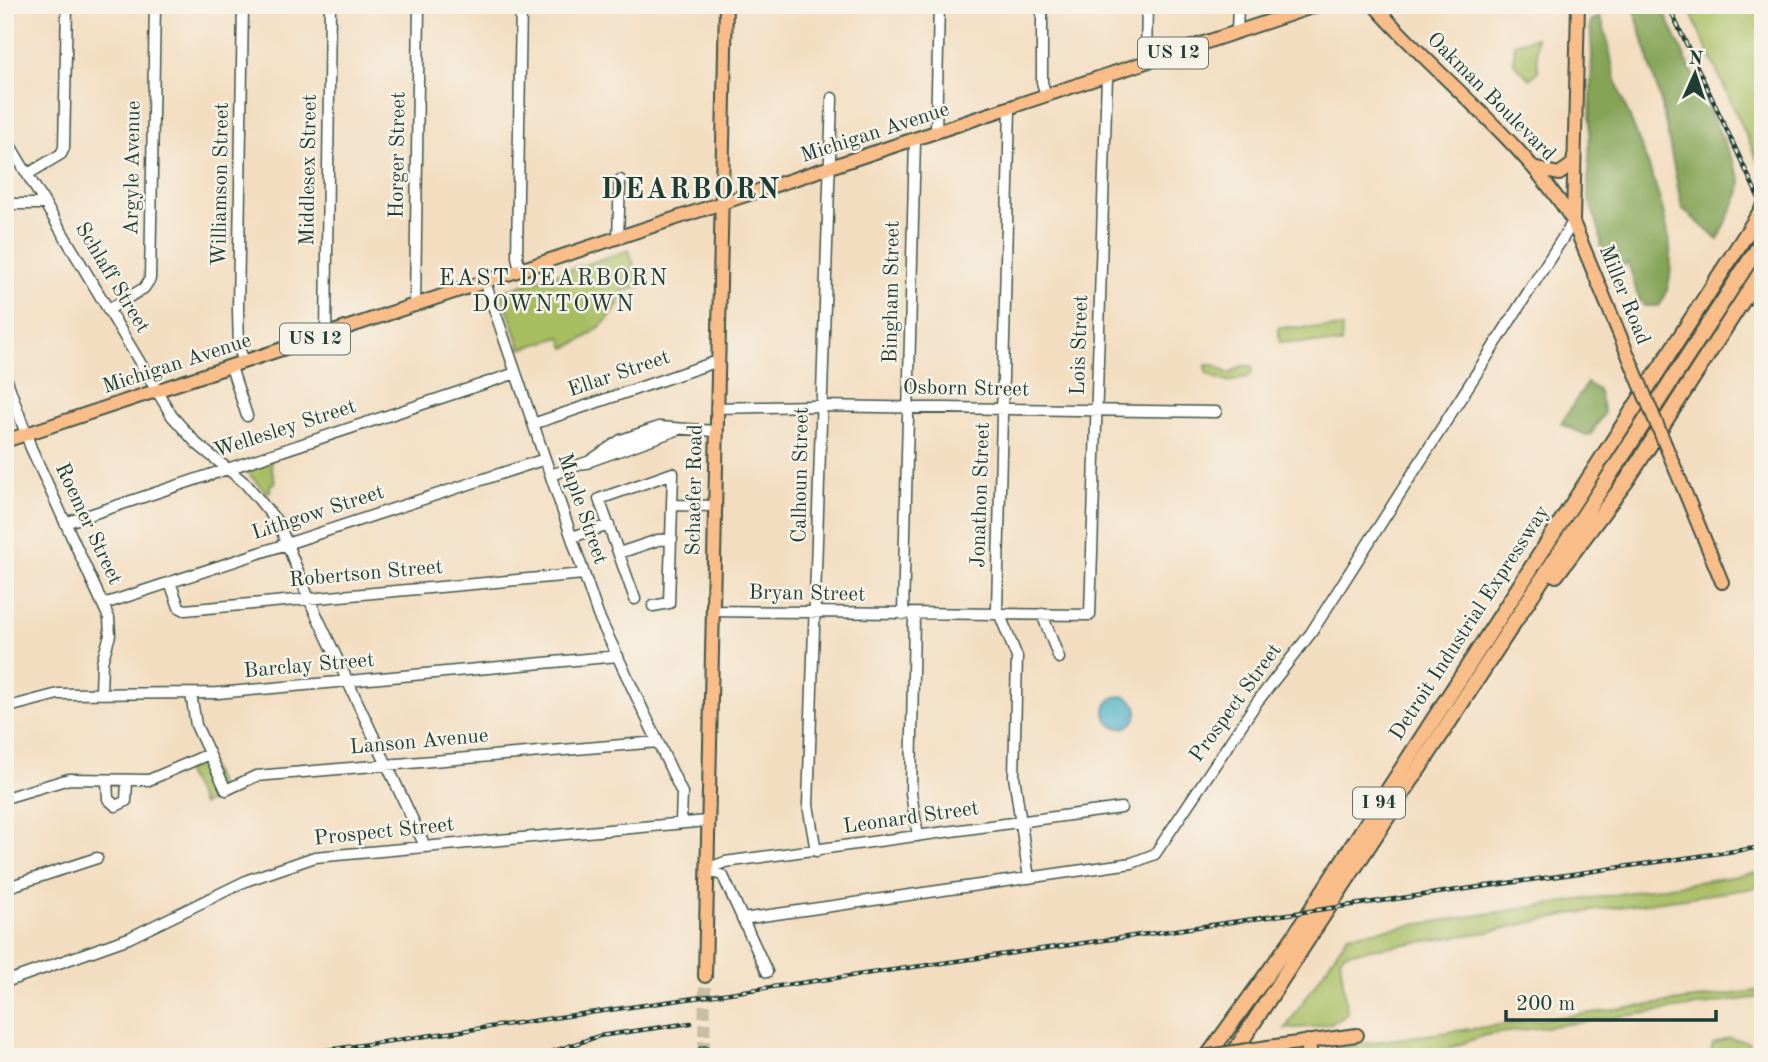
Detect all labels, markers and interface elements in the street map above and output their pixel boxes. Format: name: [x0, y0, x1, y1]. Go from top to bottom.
street label: Oakman Boulevard: [1423, 29, 1559, 165]
road number: US 12: [1138, 38, 1208, 68]
north arrow: [1660, 38, 1730, 108]
text: N: [1688, 50, 1704, 69]
street label: Horger Street: [386, 91, 410, 219]
street label: Middlesex Street: [297, 94, 321, 246]
street label: Michigan Avenue: [798, 99, 952, 167]
street label: Argyle Avenue: [121, 100, 145, 236]
street label: Williamson Street: [209, 102, 233, 266]
district label: DEARBORN: [601, 177, 781, 205]
street label: Schlaff Street: [71, 219, 153, 337]
street label: Bingham Street: [880, 220, 904, 364]
street label: Miller Road: [1594, 242, 1654, 348]
district label: EAST DEARBORN DOWNTOWN: [439, 267, 669, 316]
street label: Lois Street: [1068, 294, 1092, 396]
road number: US 12: [280, 324, 350, 354]
street label: Michigan Avenue: [100, 330, 254, 398]
street label: Ellar Street: [565, 347, 673, 401]
street label: Osborn Street: [903, 377, 1029, 401]
street label: Wellesley Street: [211, 396, 359, 462]
street label: Calhoun Street: [789, 407, 813, 543]
street label: Jonathon Street: [968, 422, 994, 568]
street label: Schaefer Road: [683, 424, 707, 556]
street label: Maple Street: [553, 451, 611, 567]
street label: Roemer Street: [51, 460, 125, 588]
street label: Lithgow Street: [249, 482, 387, 544]
street label: Detroit Industrial Expressway: [1386, 502, 1554, 744]
street label: Robertson Street: [288, 557, 444, 591]
street label: Bryan Street: [748, 582, 866, 606]
street label: Prospect Street: [1186, 640, 1286, 766]
street label: Barclay Street: [243, 650, 375, 682]
street label: Lanson Avenue: [349, 725, 489, 759]
road number: I 94: [1353, 788, 1405, 818]
street label: Leonard Street: [842, 798, 980, 838]
street label: Prospect Street: [313, 814, 455, 850]
scale bar: [1506, 978, 1716, 1022]
text: 200 m: [1516, 994, 1575, 1015]

